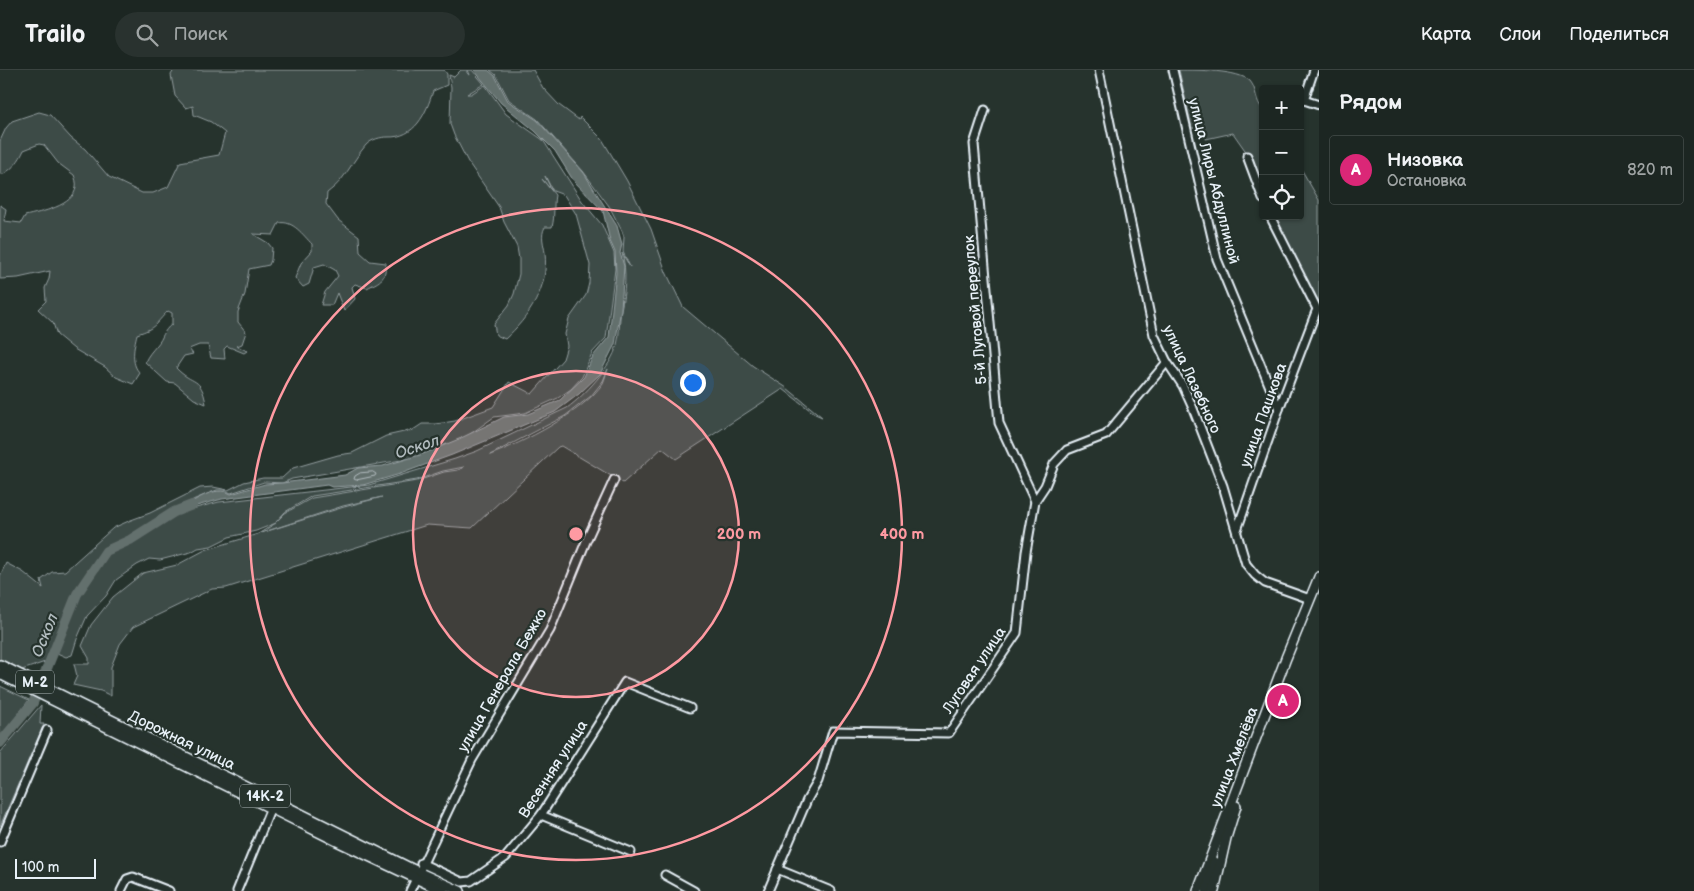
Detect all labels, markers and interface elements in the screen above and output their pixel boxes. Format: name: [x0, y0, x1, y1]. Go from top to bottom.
search box: [115, 12, 465, 57]
text: Trailo: [25, 20, 85, 49]
icon: search: [133, 21, 161, 49]
text: Поиск: [173, 23, 228, 46]
text: Карта: [1421, 24, 1471, 45]
text: Слои: [1499, 24, 1541, 45]
text: Поделиться: [1569, 24, 1669, 45]
map controls: [1259, 85, 1304, 220]
button: +: [1259, 85, 1304, 130]
text: Рядом: [1339, 90, 1402, 115]
street label: улица Лиры Абдуллиной: [1184, 96, 1243, 266]
button: −: [1259, 130, 1304, 175]
text: Низовка: [1387, 149, 1463, 172]
text: A: [1351, 161, 1361, 180]
text: 820 m: [1627, 161, 1673, 180]
text: Остановка: [1387, 172, 1466, 191]
button: locate: [1259, 175, 1304, 220]
street label: 5-й Луговой переулок: [960, 234, 991, 385]
street label: улица Лазебного: [1158, 322, 1225, 437]
street label: улица Пашкова: [1236, 360, 1291, 470]
your location: [680, 370, 706, 396]
water label: Оскол: [393, 431, 442, 463]
centre of rings: [567, 525, 585, 543]
text: 200 m: [717, 525, 761, 544]
text: 400 m: [880, 525, 924, 544]
street label: улица Генерала Бежко: [454, 605, 551, 755]
water label: Оскол: [28, 611, 63, 660]
street label: Луговая улица: [938, 623, 1010, 718]
road number: М-2: [16, 670, 54, 694]
pin: A: [1267, 682, 1299, 720]
street label: улица Хмелёва: [1207, 704, 1262, 810]
street label: Дорожная улица: [125, 706, 238, 775]
street label: Весенняя улица: [515, 717, 592, 822]
road number: 14К-2: [240, 784, 290, 808]
scale bar: [15, 856, 96, 879]
text: 100 m: [22, 859, 59, 876]

